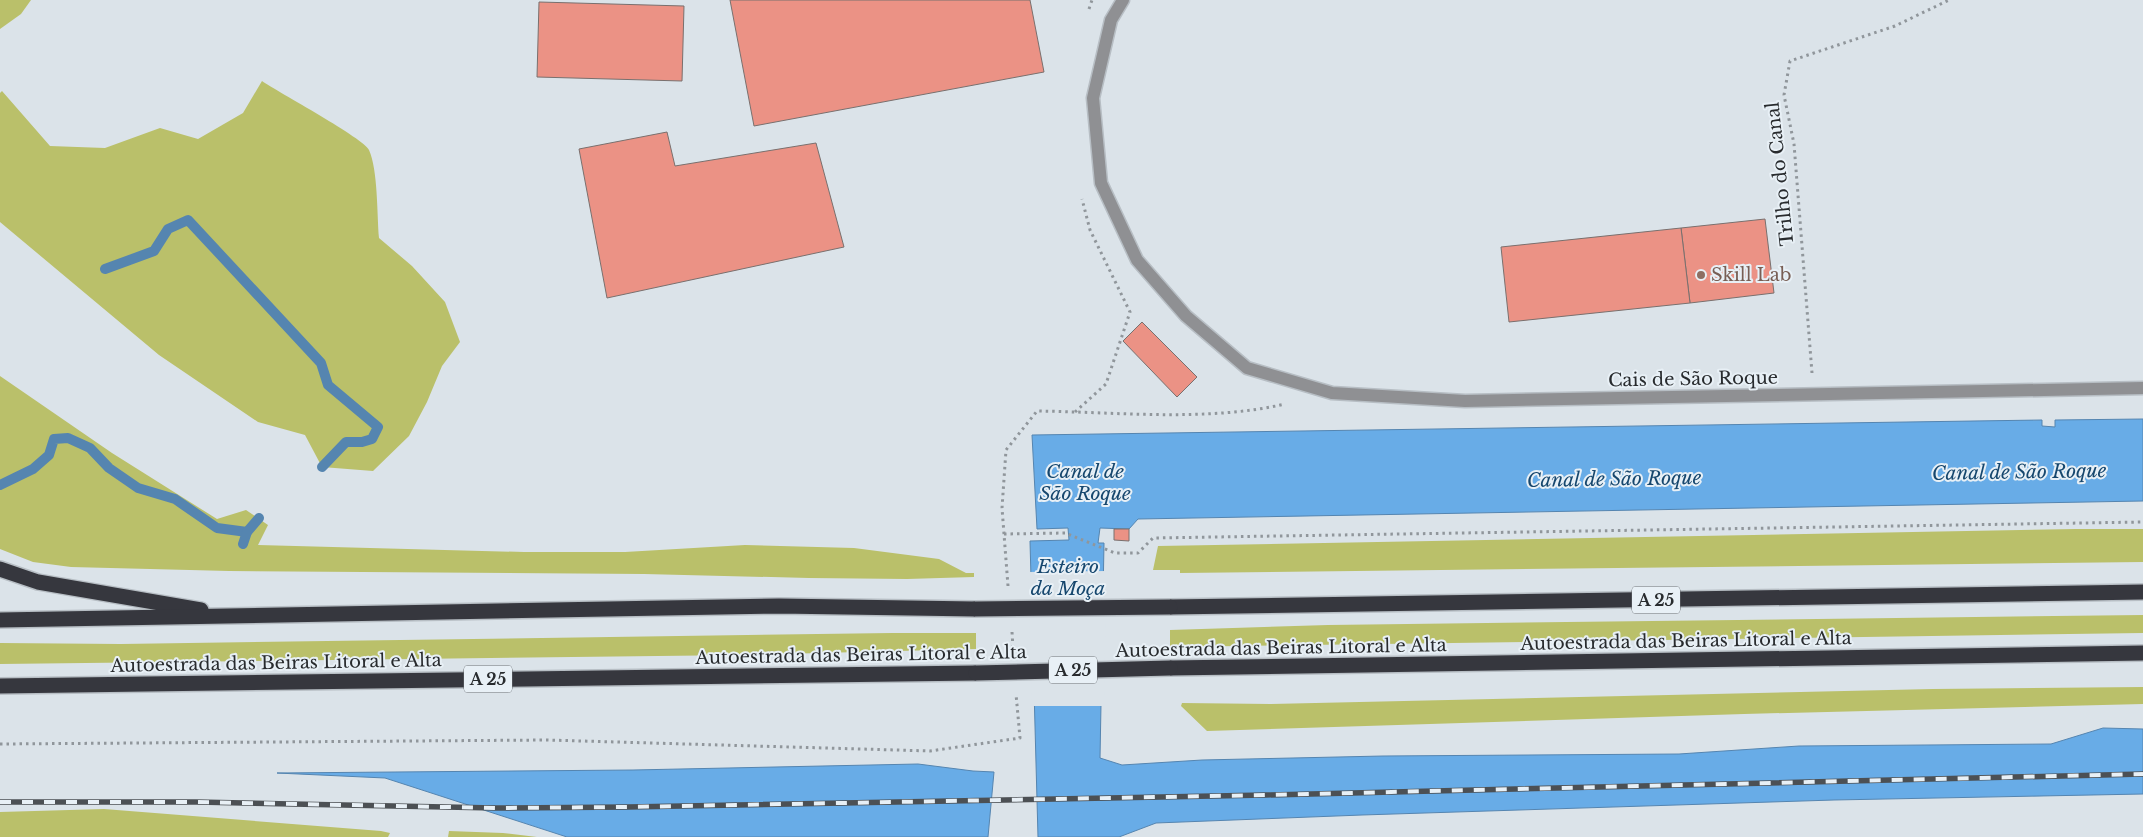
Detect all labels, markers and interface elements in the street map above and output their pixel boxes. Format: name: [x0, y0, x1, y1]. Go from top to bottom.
street label: Trilho do Canal: [1761, 101, 1799, 247]
place label: Skill Lab: [1711, 264, 1792, 286]
marker: Skill Lab: [1695, 269, 1707, 281]
street label: Cais de São Roque: [1608, 367, 1778, 391]
water label: Canal de São Roque: [1932, 459, 2107, 485]
water label: Canal de São Roque: [1039, 460, 1131, 505]
water label: Canal de São Roque: [1527, 466, 1702, 492]
water label: Esteiro da Moça: [1031, 555, 1105, 600]
road number: A 25: [1632, 586, 1680, 614]
street label: Autoestrada das Beiras Litoral e Alta: [1519, 627, 1852, 655]
street label: Autoestrada das Beiras Litoral e Alta: [1114, 634, 1447, 662]
street label: Autoestrada das Beiras Litoral e Alta: [694, 641, 1027, 669]
street label: Autoestrada das Beiras Litoral e Alta: [109, 649, 442, 677]
road number: A 25: [1049, 656, 1097, 684]
road number: A 25: [464, 666, 512, 692]

